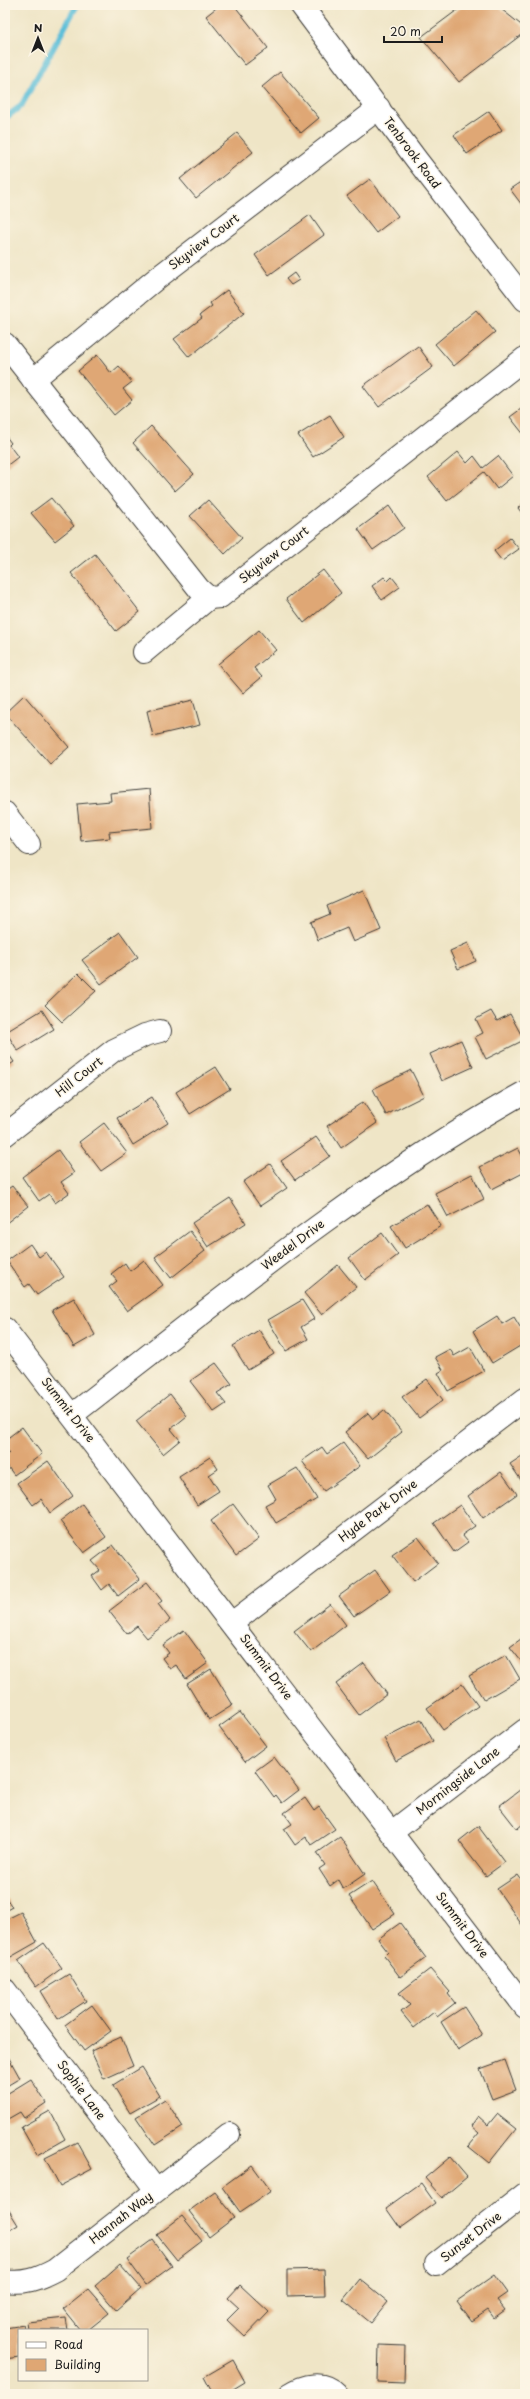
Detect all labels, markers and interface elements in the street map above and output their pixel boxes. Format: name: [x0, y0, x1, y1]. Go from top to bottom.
north arrow: [18, 18, 58, 58]
scale bar: [384, 18, 442, 44]
text: N: [34, 19, 43, 36]
text: 20 m: [390, 22, 421, 40]
street label: Tenbrook Road: [380, 113, 446, 192]
street label: Skyview Court: [164, 209, 243, 274]
street label: Skyview Court: [235, 521, 312, 587]
street label: Hill Court: [51, 1052, 106, 1101]
street label: Weedel Drive: [257, 1214, 328, 1274]
street label: Summit Drive: [38, 1373, 100, 1446]
street label: Hyde Park Drive: [334, 1475, 421, 1546]
street label: Summit Drive: [236, 1630, 298, 1703]
street label: Morningside Lane: [412, 1742, 503, 1819]
street label: Summit Drive: [432, 1888, 494, 1961]
street label: Sophie Lane: [53, 2056, 110, 2123]
street label: Hannah Way: [85, 2187, 156, 2248]
street label: Sunset Drive: [436, 2206, 505, 2266]
legend: [18, 2329, 148, 2381]
text: Road: [54, 2335, 83, 2353]
text: Building: [54, 2355, 101, 2373]

